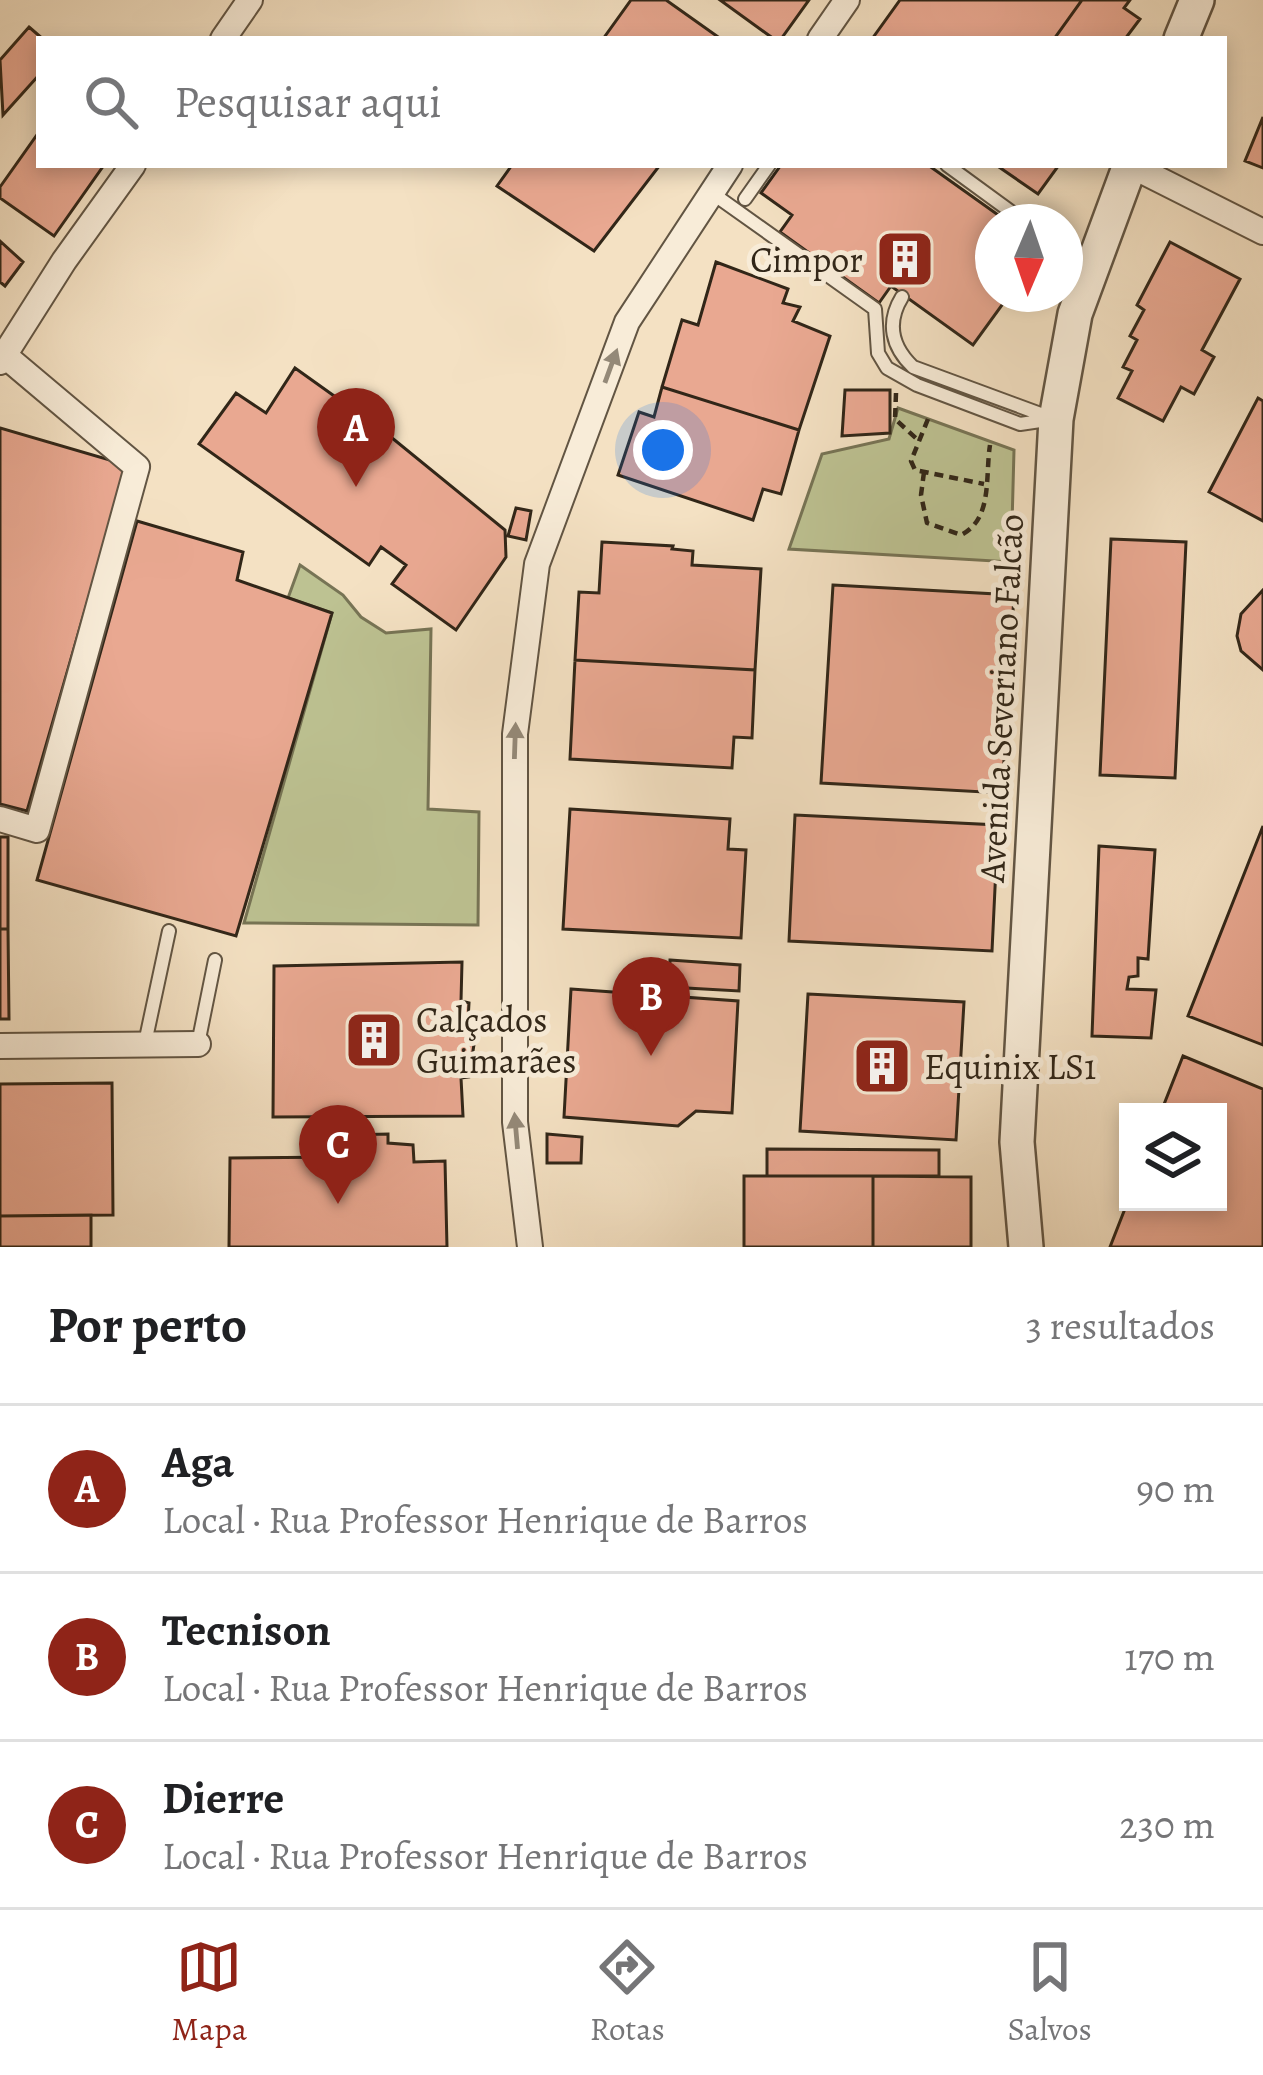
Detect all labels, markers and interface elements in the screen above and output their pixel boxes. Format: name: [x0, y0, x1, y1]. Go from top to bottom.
search box: [36, 36, 1227, 168]
icon: search: [78, 69, 144, 135]
text: Pesquisar aqui: [174, 71, 442, 133]
north arrow: [975, 204, 1083, 312]
building icon: Cimpor: [874, 228, 936, 290]
place label: Cimpor: [750, 235, 863, 284]
one-way arrow: [602, 347, 621, 383]
pin: A: [317, 388, 395, 487]
your location: [633, 420, 693, 480]
street label: Avenida Severiano Falcão: [967, 513, 1035, 884]
one-way arrow: [506, 721, 525, 759]
pin: B: [612, 957, 690, 1056]
place label: Calçados Guimarães: [416, 995, 576, 1085]
building icon: Calçados Guimarães: [343, 1009, 405, 1071]
building icon: Equinix LS1: [851, 1035, 913, 1097]
place label: Equinix LS1: [924, 1042, 1096, 1091]
map controls: [1119, 1103, 1227, 1211]
button: layers: [1119, 1103, 1227, 1211]
pin: C: [299, 1105, 377, 1204]
one-way arrow: [507, 1112, 526, 1149]
text: Por perto: [48, 1290, 247, 1360]
text: 3 resultados: [1026, 1299, 1215, 1352]
text: Aga: [162, 1431, 234, 1493]
text: A: [75, 1462, 99, 1515]
text: 90 m: [1136, 1462, 1215, 1515]
text: Local · Rua Professor Henrique de Barros: [162, 1493, 808, 1546]
text: Tecnison: [162, 1599, 331, 1661]
text: B: [75, 1630, 99, 1683]
text: 170 m: [1124, 1630, 1215, 1683]
text: Local · Rua Professor Henrique de Barros: [162, 1661, 808, 1714]
text: Dierre: [162, 1767, 284, 1829]
text: C: [75, 1798, 99, 1851]
text: 230 m: [1119, 1798, 1215, 1851]
text: Local · Rua Professor Henrique de Barros: [162, 1829, 808, 1882]
tab: Mapa: [171, 1934, 247, 2051]
tab: Rotas: [590, 1934, 665, 2051]
tab: Salvos: [1008, 1934, 1092, 2051]

